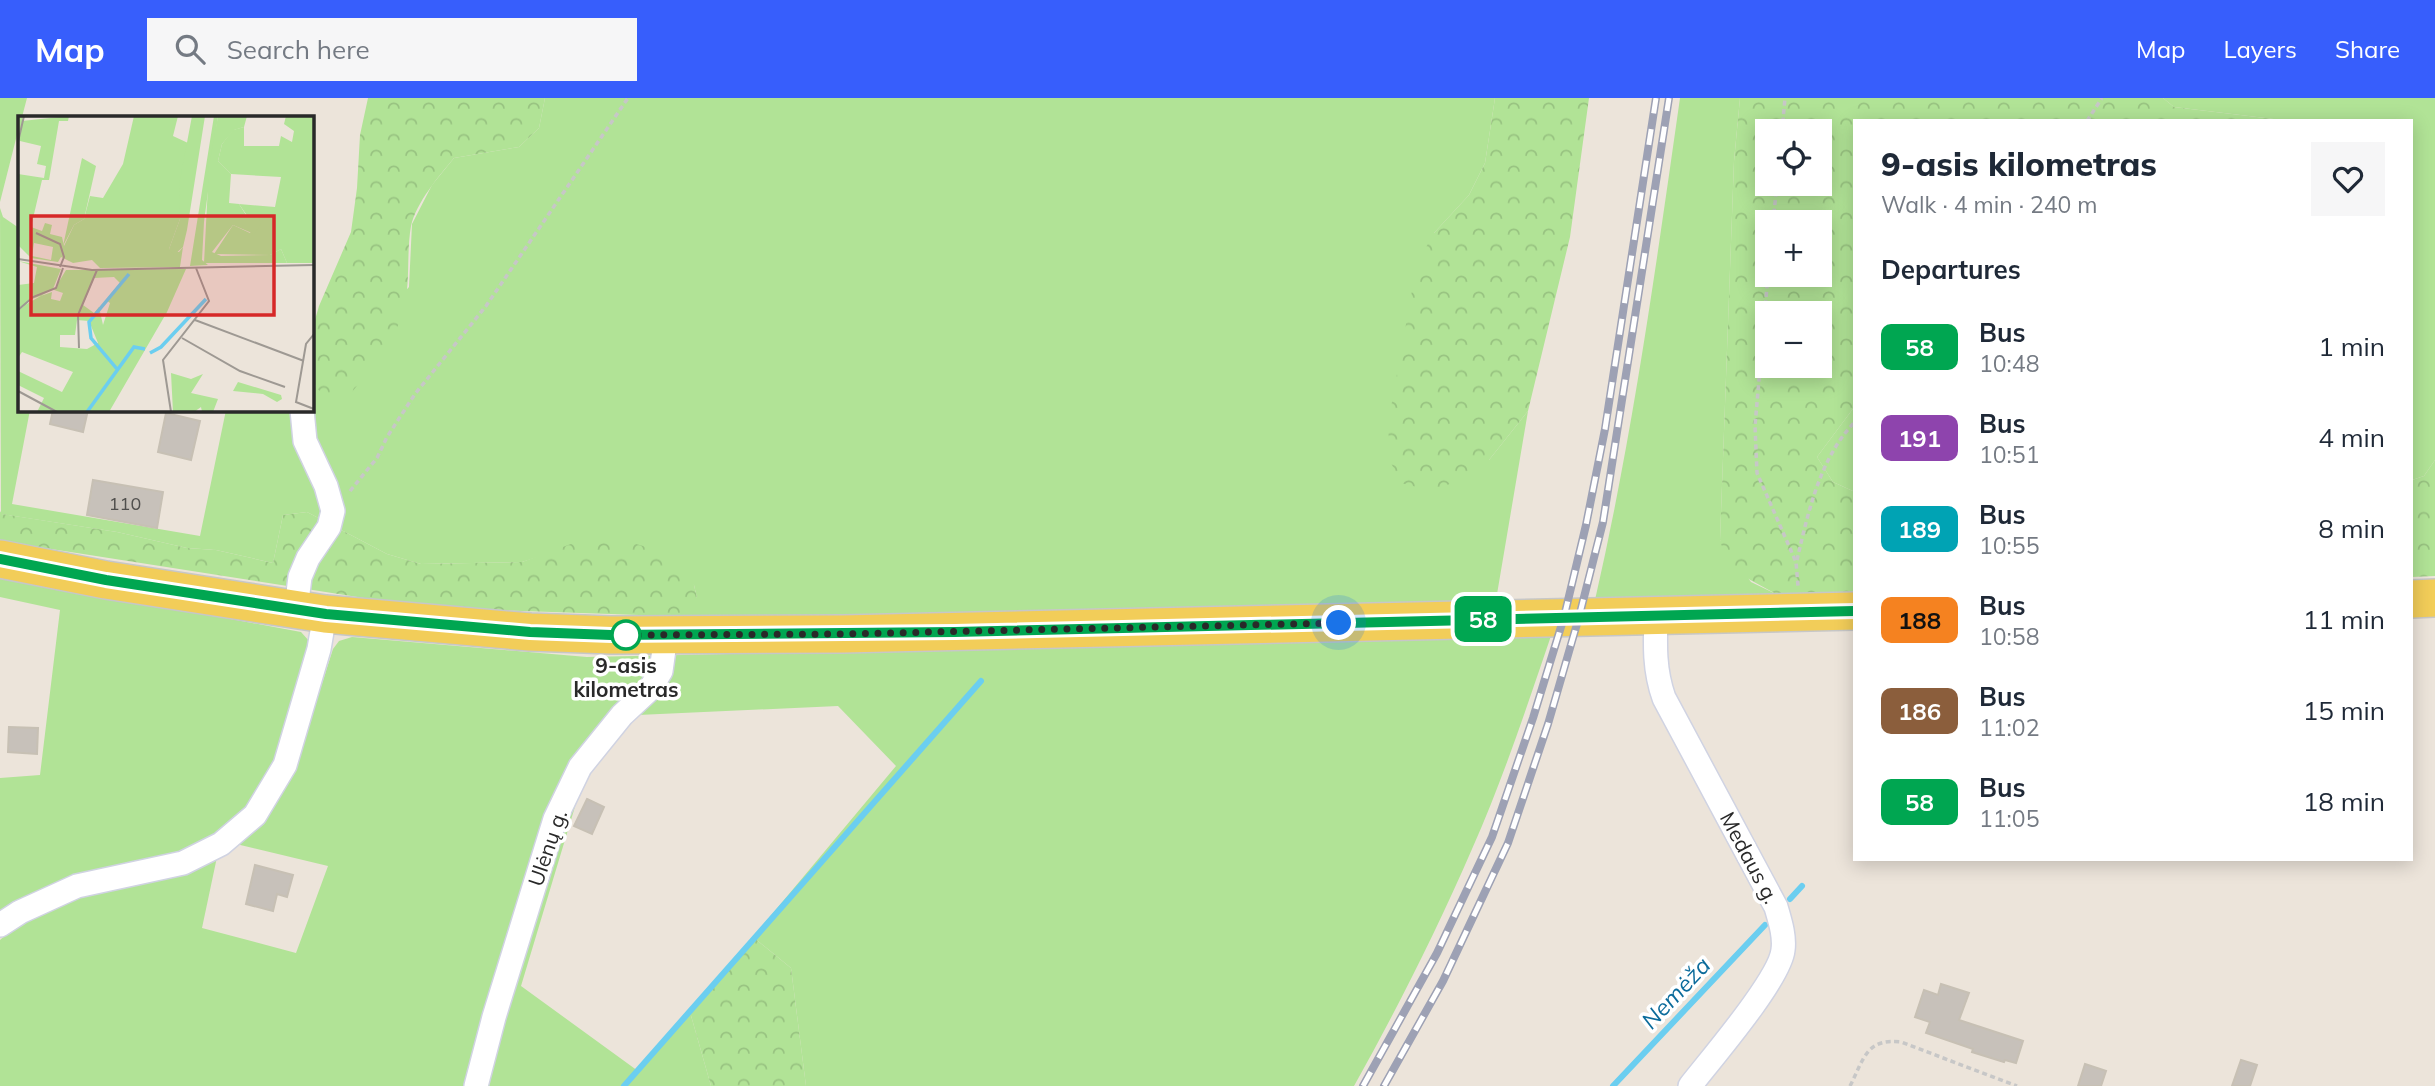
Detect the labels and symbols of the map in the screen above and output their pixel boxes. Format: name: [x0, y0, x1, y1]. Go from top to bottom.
inset map: [18, 116, 313, 411]
house number: 110: [109, 492, 141, 515]
line badge: 58: [1452, 596, 1514, 642]
your location: [1321, 605, 1356, 640]
marker: 9-asis kilometras: [611, 620, 641, 650]
place label: 9-asis kilometras: [574, 652, 678, 702]
street label: Ulėnų g.: [522, 806, 572, 889]
street label: Medaus g.: [1715, 807, 1785, 908]
water label: Nemėža: [1635, 950, 1716, 1035]

